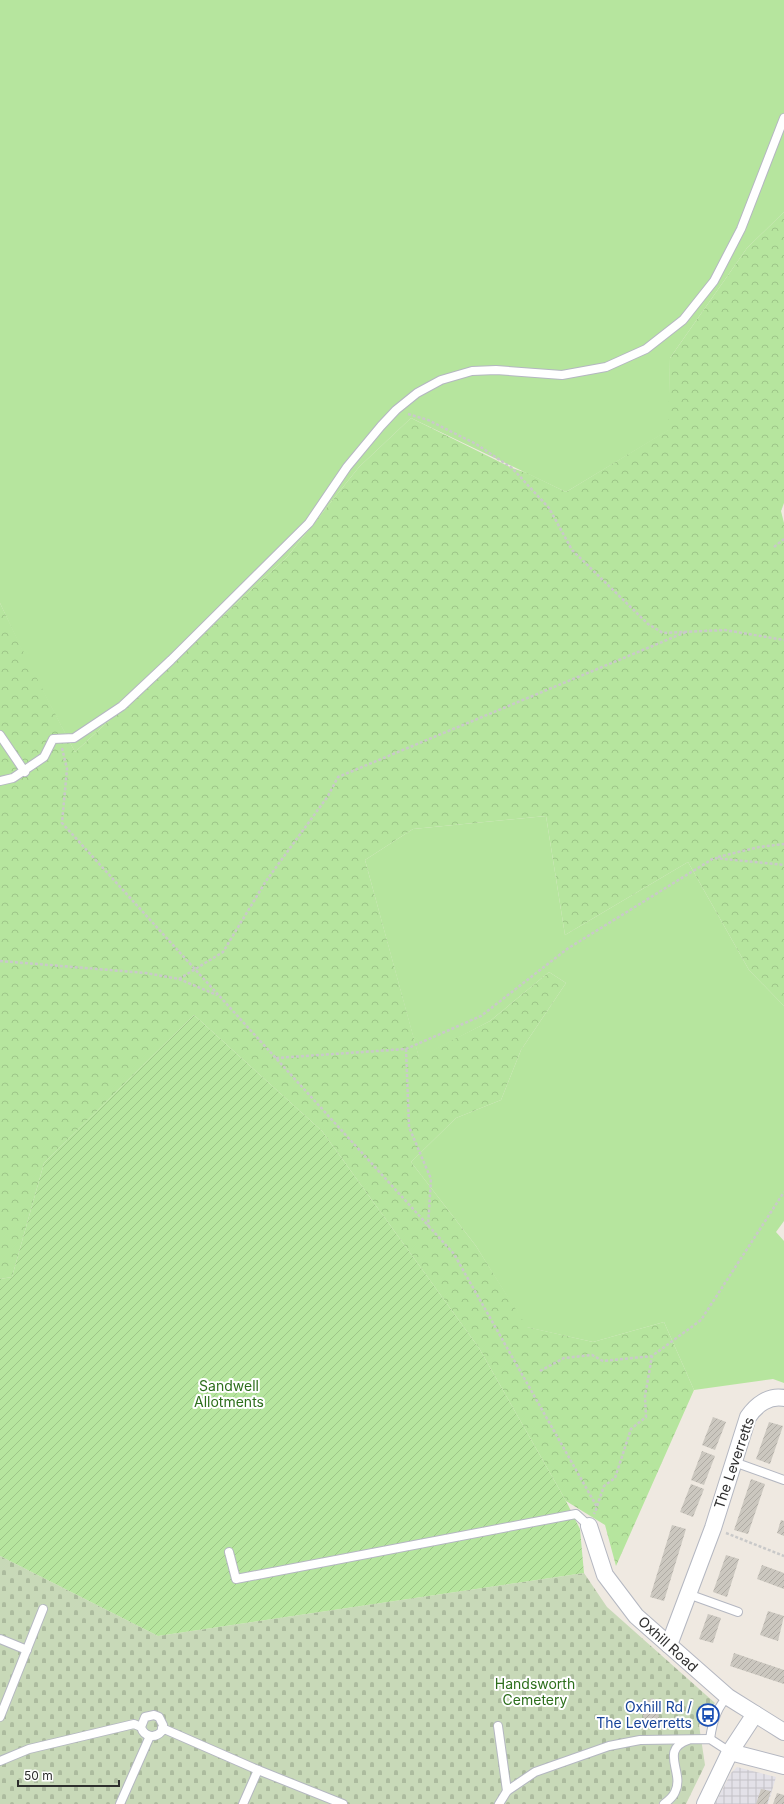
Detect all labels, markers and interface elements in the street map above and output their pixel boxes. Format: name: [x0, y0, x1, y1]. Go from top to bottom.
park label: Sandwell Allotments: [194, 1377, 264, 1410]
street label: The Leverretts: [710, 1415, 757, 1511]
street label: Oxhill Road: [635, 1612, 702, 1675]
park label: Handsworth Cemetery: [495, 1675, 575, 1708]
place label: Oxhill Rd / The Leverretts: [596, 1698, 692, 1731]
bus stop icon: Oxhill Rd / The Leverretts: [695, 1702, 721, 1728]
scale bar: [18, 1762, 119, 1788]
text: 50 m: [24, 1768, 53, 1783]

